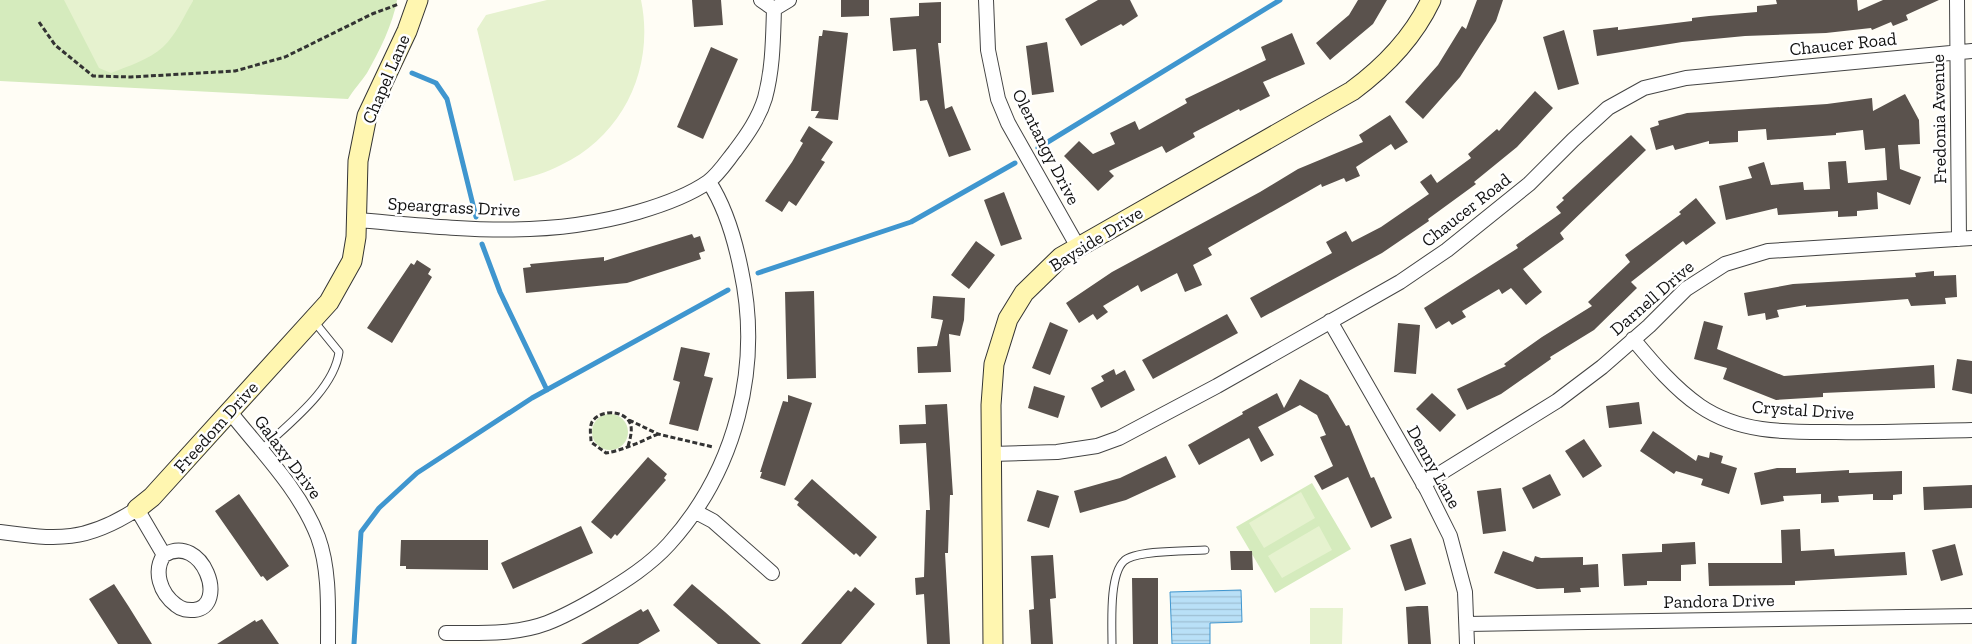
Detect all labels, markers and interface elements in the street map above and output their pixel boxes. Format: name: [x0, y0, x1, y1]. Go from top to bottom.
street label: Chaucer Road: [1788, 27, 1898, 61]
street label: Chapel Lane: [357, 31, 415, 127]
street label: Fredonia Avenue: [1927, 54, 1951, 184]
street label: Olentangy Drive: [1007, 85, 1085, 209]
street label: Chaucer Road: [1417, 168, 1515, 252]
street label: Speargrass Drive: [387, 193, 521, 221]
street label: Bayside Drive: [1045, 202, 1147, 276]
street label: Darnell Drive: [1606, 256, 1698, 340]
street label: Freedom Drive: [169, 377, 263, 477]
street label: Crystal Drive: [1751, 395, 1855, 425]
street label: Galaxy Drive: [249, 411, 327, 503]
street label: Denny Lane: [1402, 422, 1466, 512]
street label: Pandora Drive: [1663, 589, 1775, 613]

